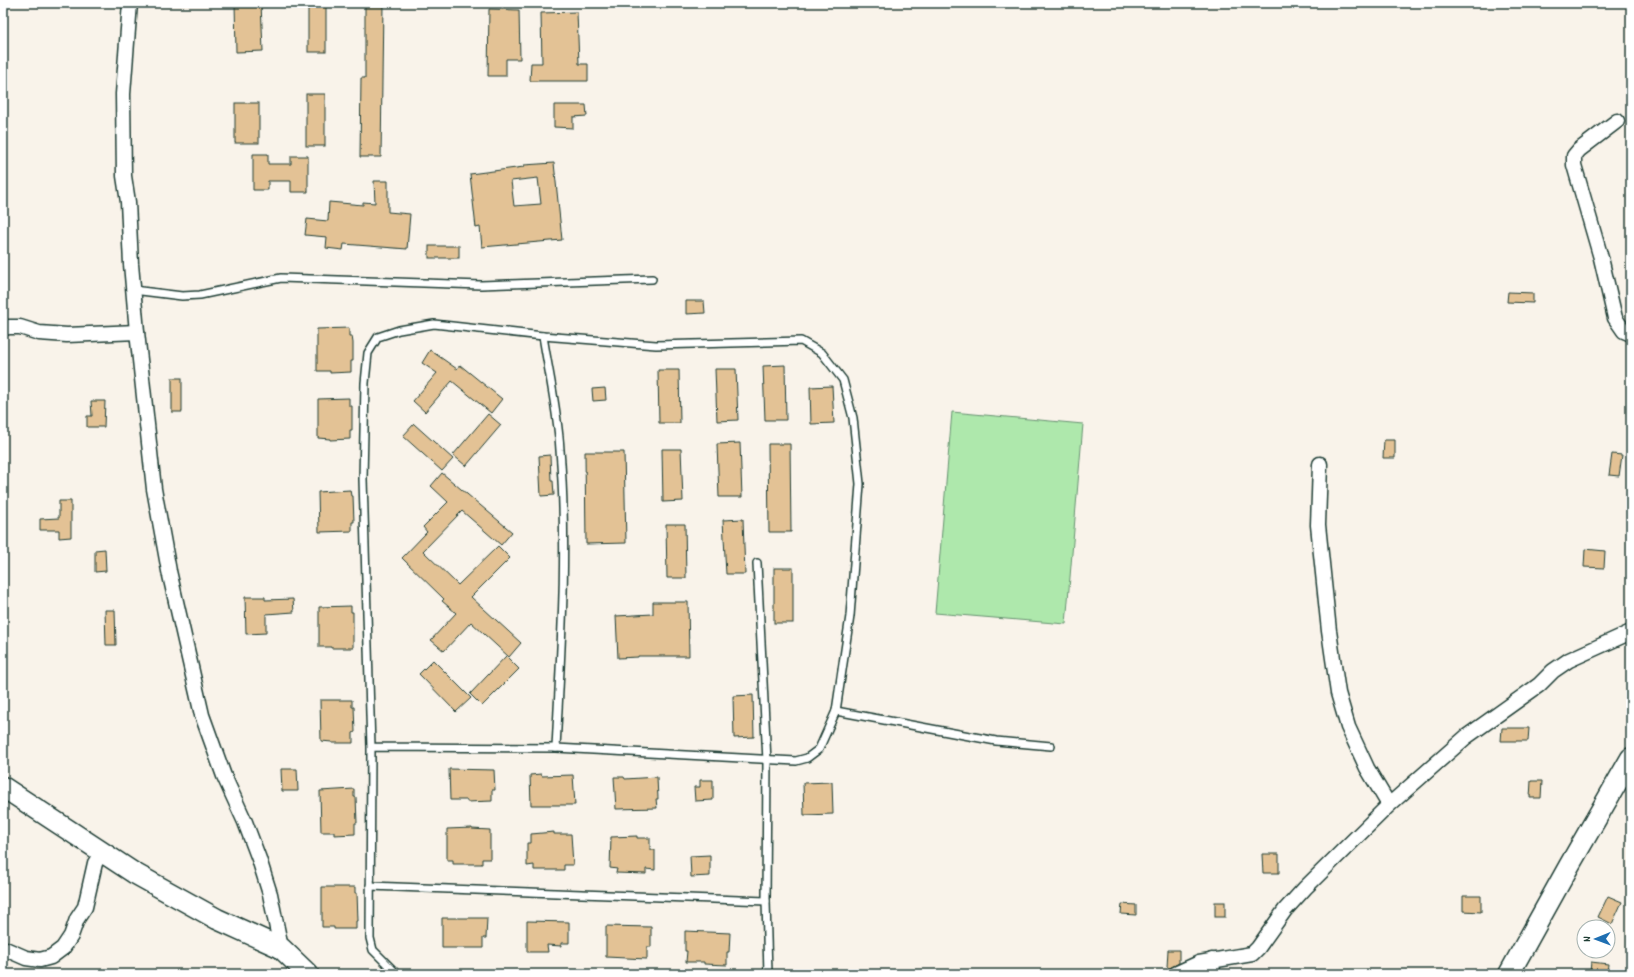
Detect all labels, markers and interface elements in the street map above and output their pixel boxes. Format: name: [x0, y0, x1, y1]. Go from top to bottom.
north arrow: [1576, 919, 1616, 959]
text: N: [1580, 936, 1596, 942]

